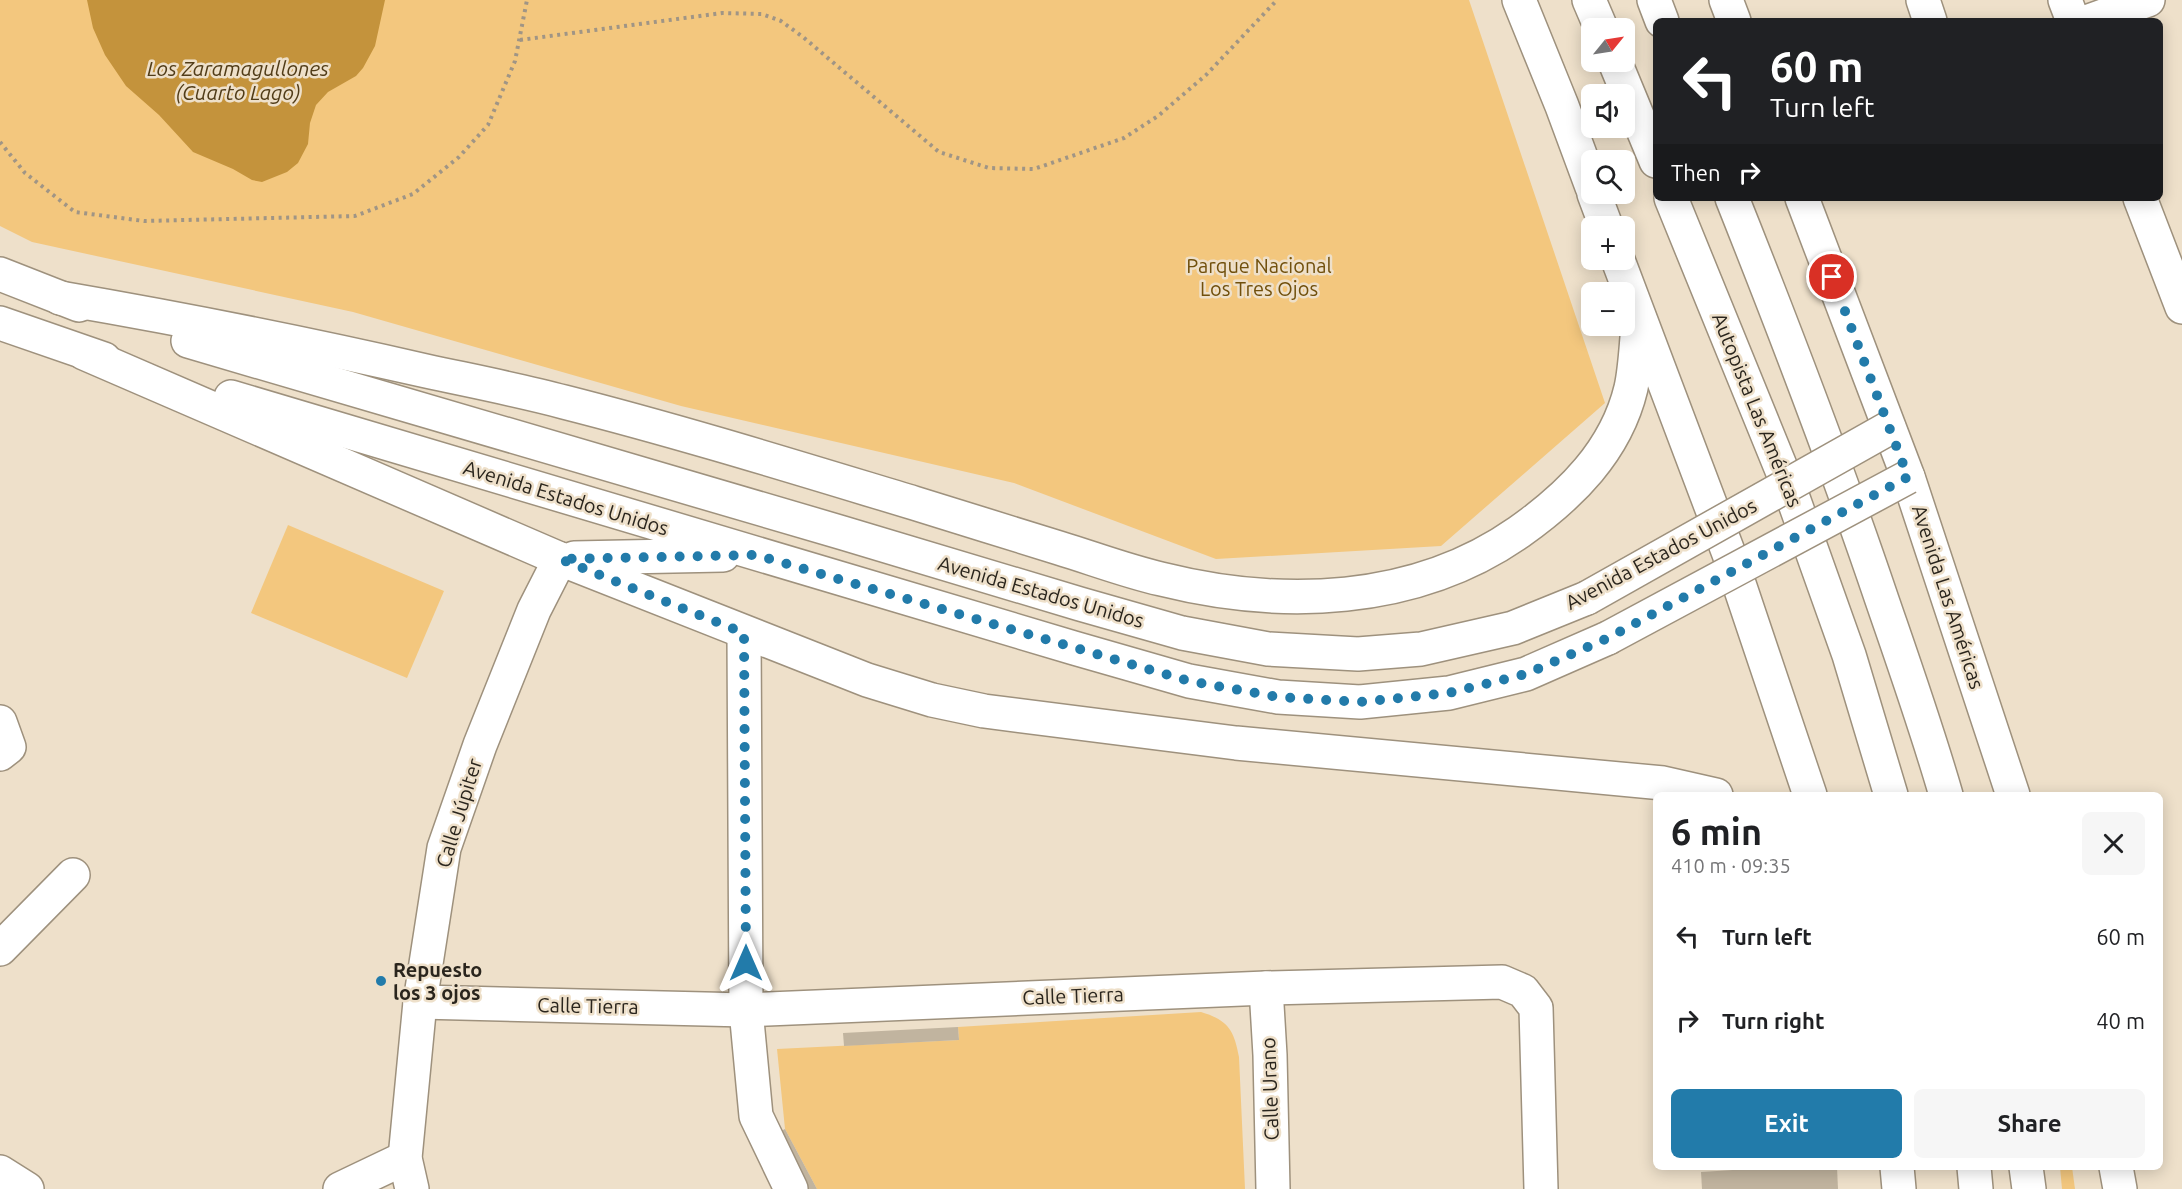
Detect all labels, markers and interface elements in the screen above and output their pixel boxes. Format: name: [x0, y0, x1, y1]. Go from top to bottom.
north arrow: [1581, 18, 1635, 72]
map controls: [1581, 18, 1635, 336]
icon: left: [1671, 42, 1749, 120]
text: 60 m: [1770, 43, 1864, 90]
water label: Los Zaramagullones (Cuarto Lago): [147, 56, 329, 104]
button: sound: [1581, 84, 1635, 138]
text: Turn left: [1770, 92, 1874, 122]
button: search: [1581, 150, 1635, 204]
icon: right: [1733, 156, 1766, 189]
text: Then: [1671, 160, 1721, 185]
button: +: [1581, 216, 1635, 270]
pin: [1806, 251, 1857, 302]
park label: Parque Nacional Los Tres Ojos: [1186, 254, 1332, 300]
icon: arrive: [1815, 260, 1848, 293]
button: −: [1581, 282, 1635, 336]
street label: Autopista Las Américas: [1708, 309, 1807, 510]
street label: Avenida Estados Unidos: [461, 455, 671, 540]
street label: Avenida Estados Unidos: [1561, 493, 1760, 614]
street label: Avenida Las Américas: [1908, 502, 1989, 692]
street label: Avenida Estados Unidos: [936, 551, 1147, 632]
street label: Calle Júpiter: [431, 755, 486, 870]
text: 6 min: [1671, 811, 1762, 852]
button: close: [2082, 812, 2145, 875]
text: 410 m · 09:35: [1671, 854, 1791, 877]
icon: left: [1671, 920, 1704, 953]
text: Turn left: [1722, 924, 1812, 949]
text: 60 m: [2096, 924, 2145, 949]
position arrow: [714, 931, 778, 995]
place label: Repuesto los 3 ojos: [393, 958, 482, 1004]
marker: Repuesto los 3 ojos: [374, 974, 388, 988]
street label: Calle Tierra: [1022, 982, 1124, 1009]
street label: Calle Tierra: [537, 993, 639, 1018]
icon: right: [1671, 1004, 1704, 1037]
text: Turn right: [1722, 1008, 1824, 1033]
text: 40 m: [2096, 1008, 2145, 1033]
street label: Calle Urano: [1256, 1037, 1283, 1141]
button: Exit: [1671, 1089, 1902, 1158]
button: Share: [1914, 1089, 2145, 1158]

